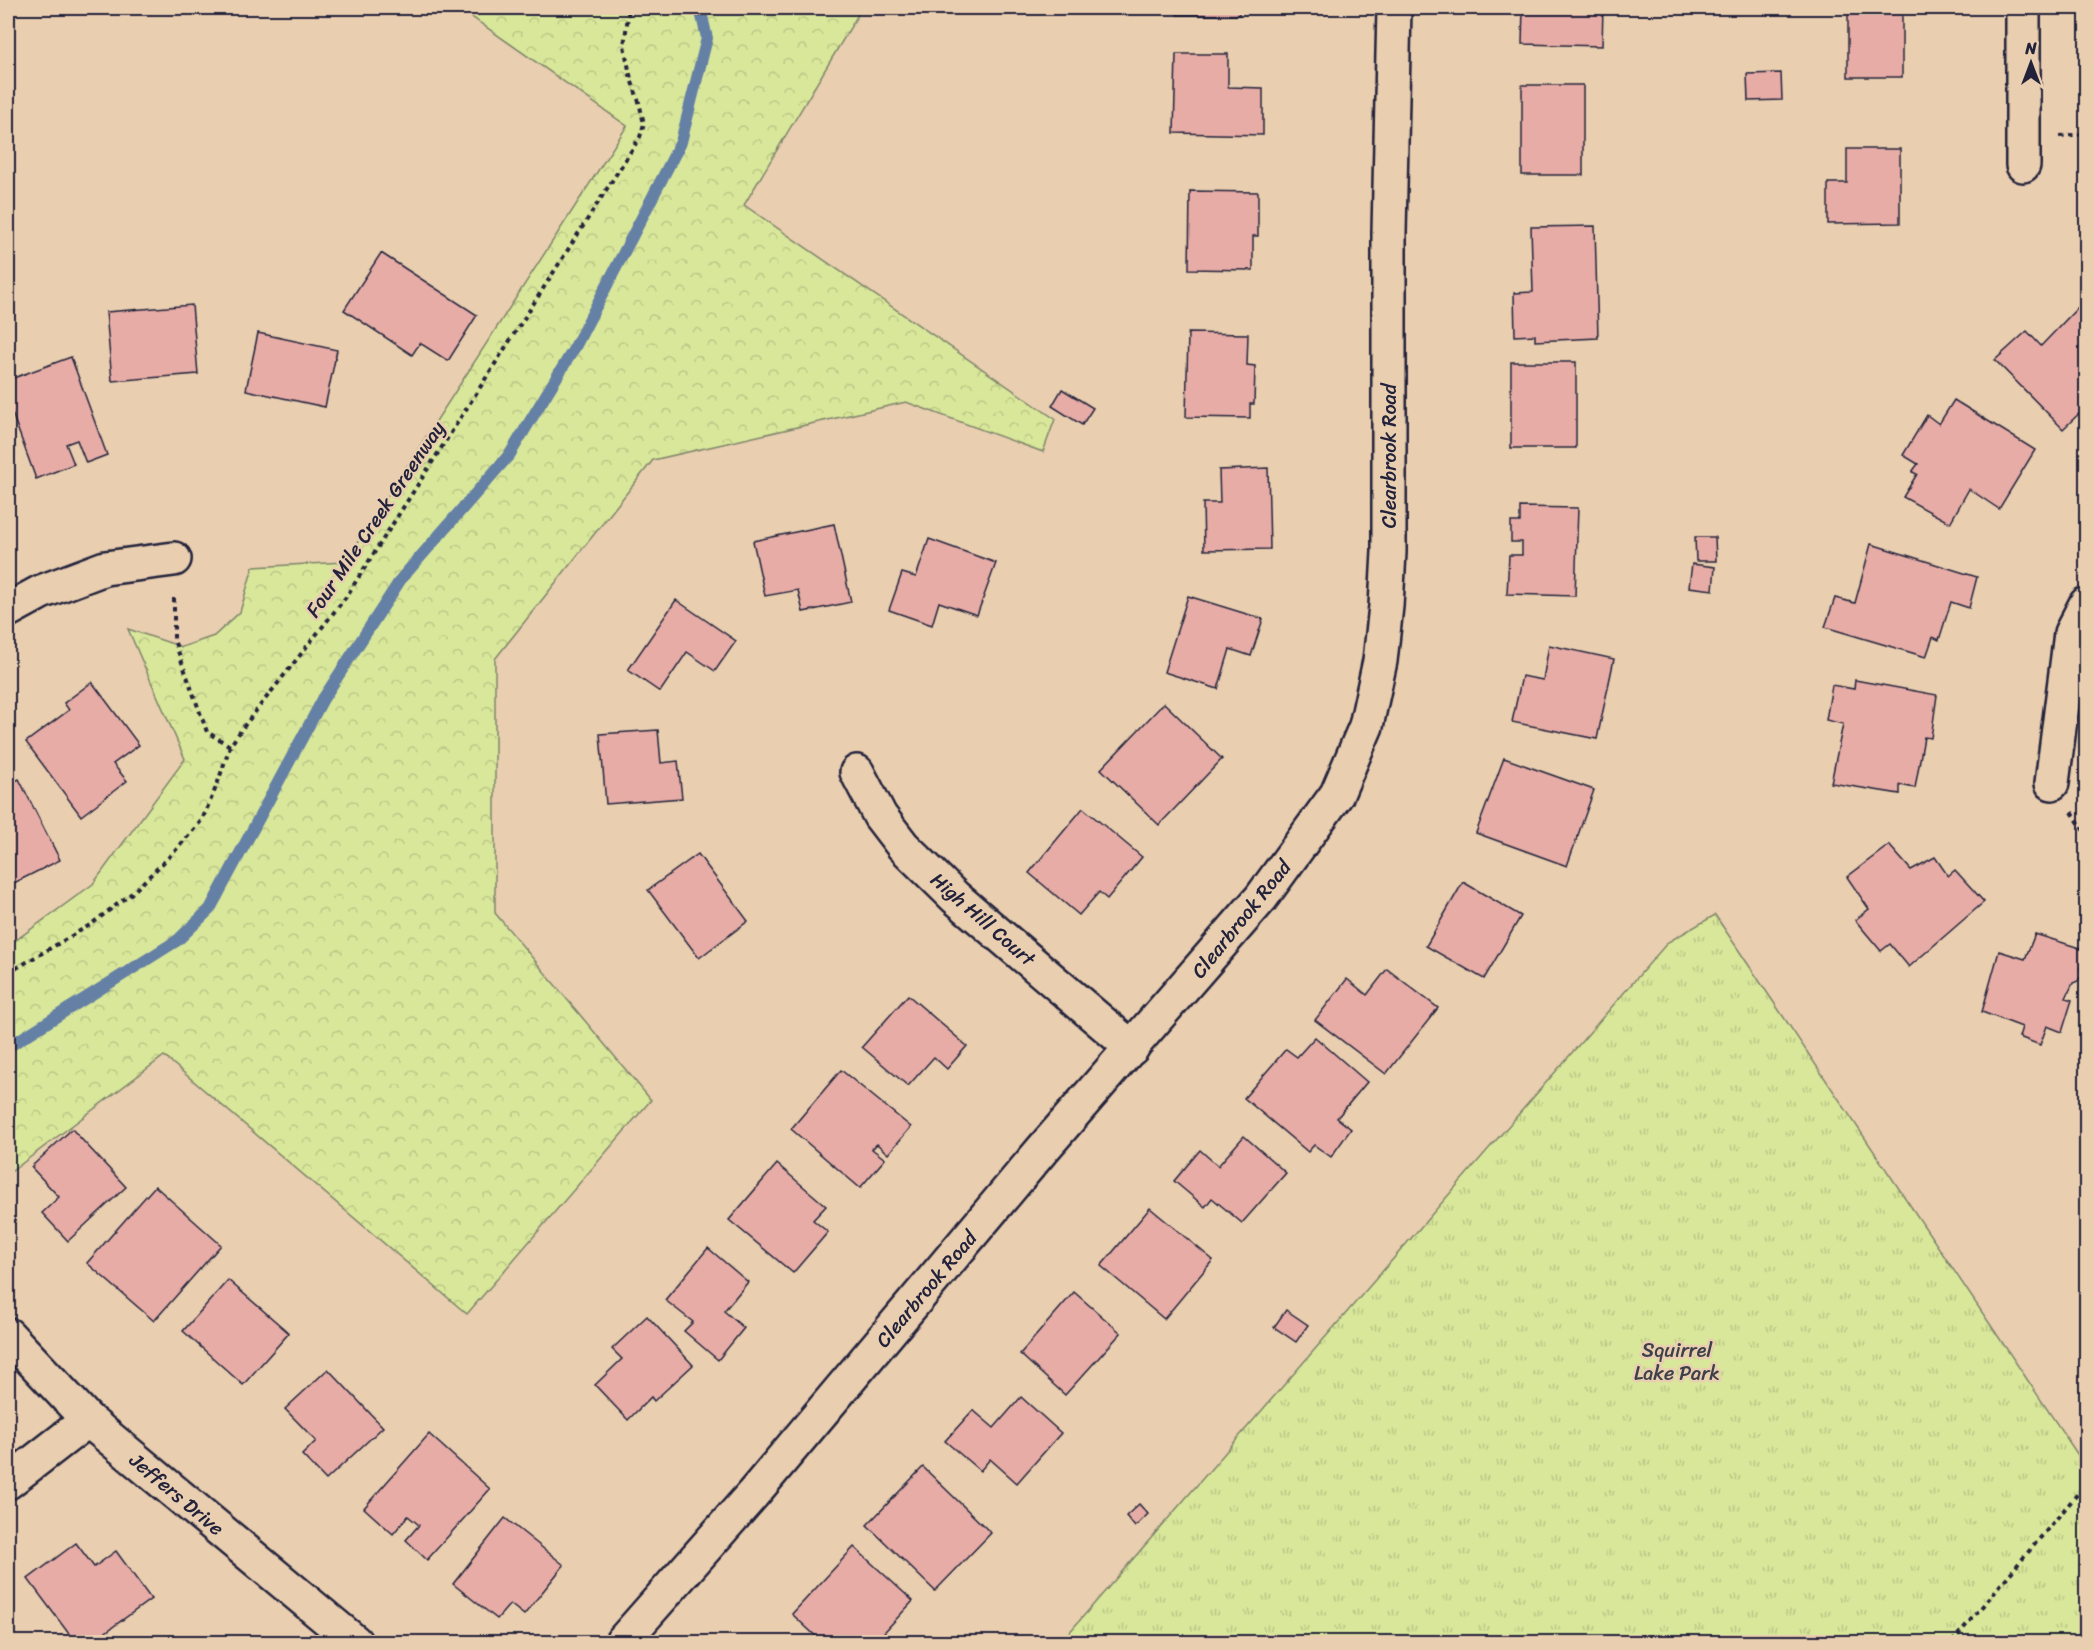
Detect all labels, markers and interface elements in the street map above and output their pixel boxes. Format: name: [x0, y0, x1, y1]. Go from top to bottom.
north arrow: [2001, 33, 2061, 93]
text: N: [2024, 34, 2037, 63]
street label: Clearbrook Road: [1372, 382, 1407, 528]
street label: Four Mile Creek Greenway: [296, 413, 455, 625]
street label: Clearbrook Road: [1182, 851, 1301, 986]
street label: High Hill Court: [922, 863, 1044, 976]
street label: Clearbrook Road: [867, 1222, 987, 1356]
park label: Squirrel Lake Park: [1634, 1333, 1720, 1391]
street label: Jeffers Drive: [120, 1443, 232, 1545]

